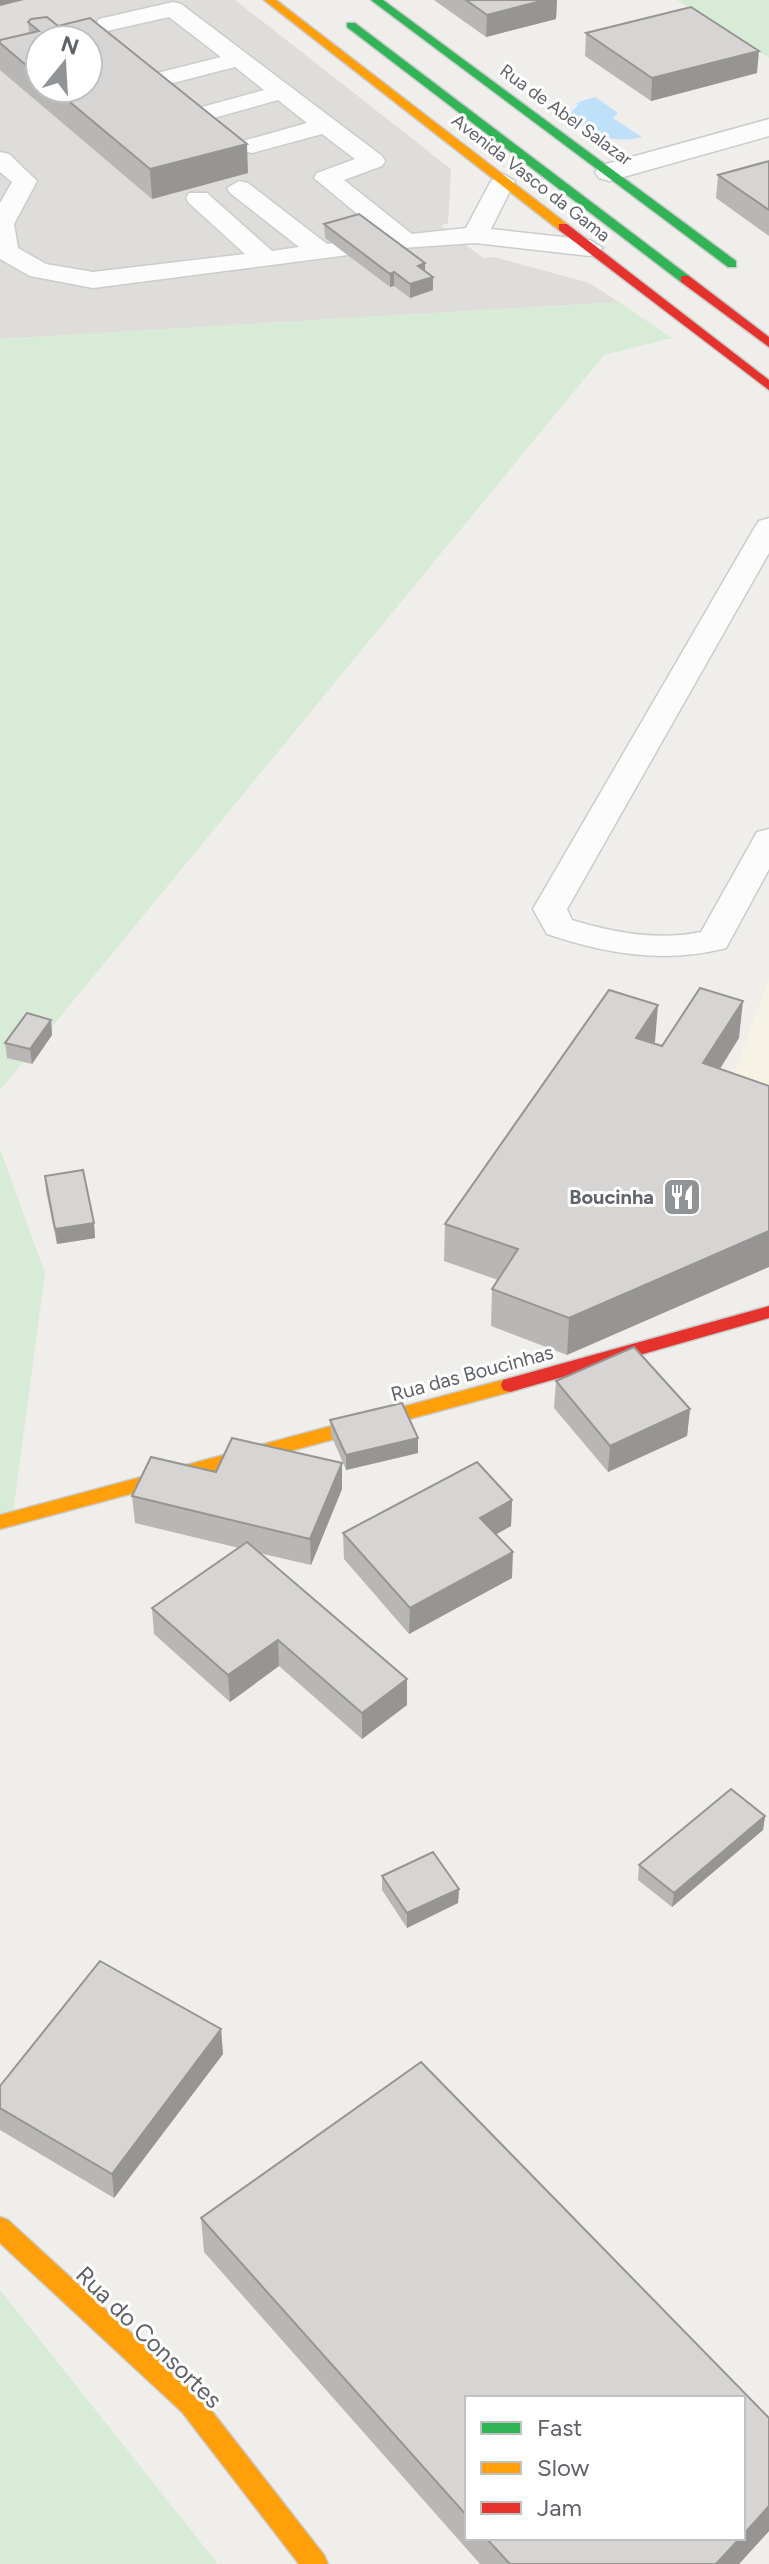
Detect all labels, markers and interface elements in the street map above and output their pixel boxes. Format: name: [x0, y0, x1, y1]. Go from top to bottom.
north arrow: [24, 24, 104, 104]
text: N: [58, 30, 82, 61]
street label: Rua de Abel Salazar: [496, 60, 636, 170]
street label: Avenida Vasco da Gama: [447, 109, 615, 247]
restaurant icon: Boucinha: [661, 1176, 703, 1218]
place label: Boucinha: [569, 1185, 654, 1209]
street label: Rua das Boucinhas: [388, 1340, 556, 1406]
street label: Rua do Consortes: [70, 2260, 228, 2414]
legend: [465, 2396, 745, 2540]
text: Fast: [537, 2413, 582, 2442]
text: Slow: [537, 2453, 590, 2482]
text: Jam: [537, 2493, 582, 2522]

